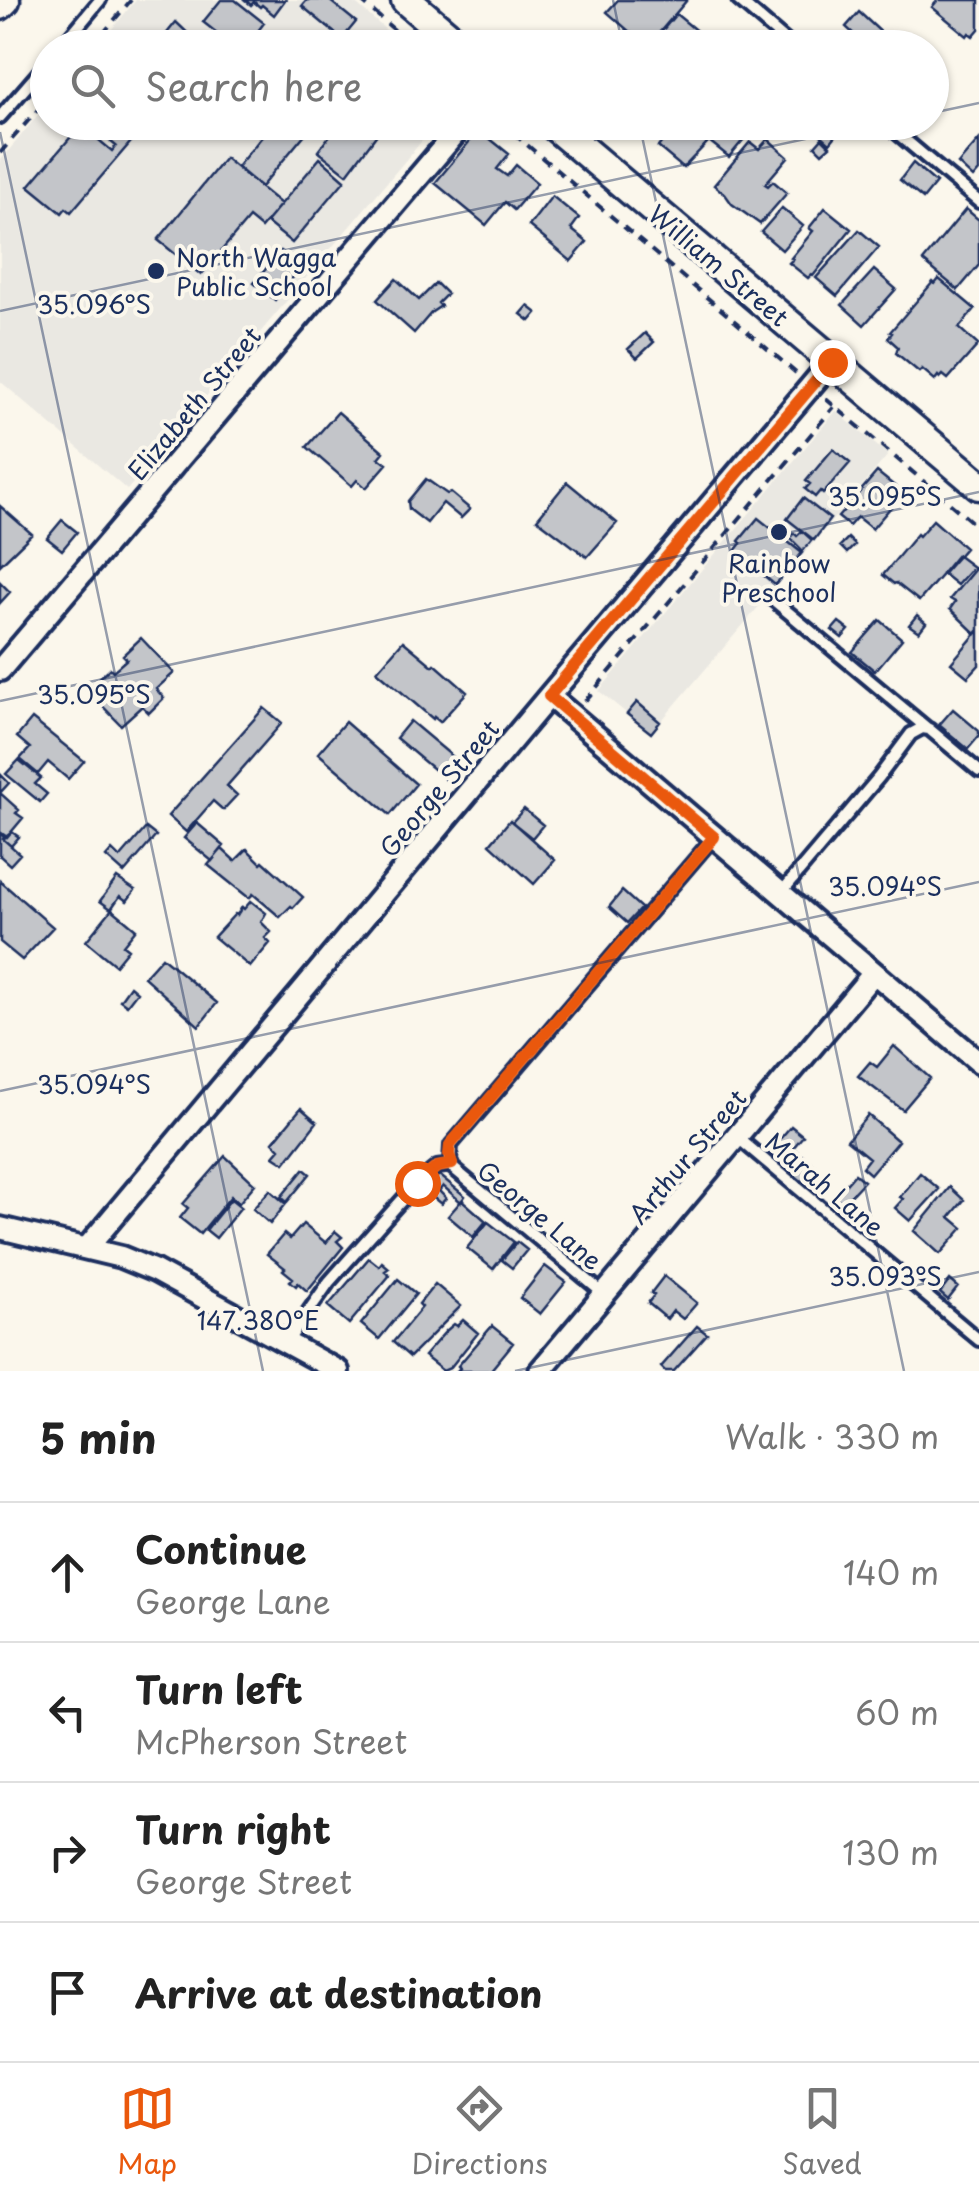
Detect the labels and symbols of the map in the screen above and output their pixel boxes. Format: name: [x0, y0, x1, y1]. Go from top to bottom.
street label: William Street: [640, 195, 798, 335]
place label: North Wagga Public School: [176, 238, 337, 305]
marker: North Wagga Public School: [145, 260, 167, 282]
text: 35.096°S: [37, 285, 151, 323]
street label: Elizabeth Street: [118, 318, 270, 488]
route end: [810, 340, 856, 386]
text: 35.095°S: [828, 477, 942, 515]
marker: Rainbow Preschool: [768, 521, 790, 543]
place label: Rainbow Preschool: [721, 544, 837, 611]
text: 35.095°S: [37, 675, 151, 713]
street label: George Street: [370, 711, 508, 865]
text: 35.094°S: [828, 867, 942, 905]
text: 35.094°S: [37, 1065, 151, 1103]
street label: Arthur Street: [619, 1080, 755, 1232]
street label: Marah Lane: [757, 1123, 893, 1245]
street label: George Lane: [469, 1151, 611, 1279]
route start: [395, 1161, 441, 1207]
text: 35.093°S: [828, 1257, 942, 1295]
text: 147.380°E: [197, 1301, 319, 1339]

